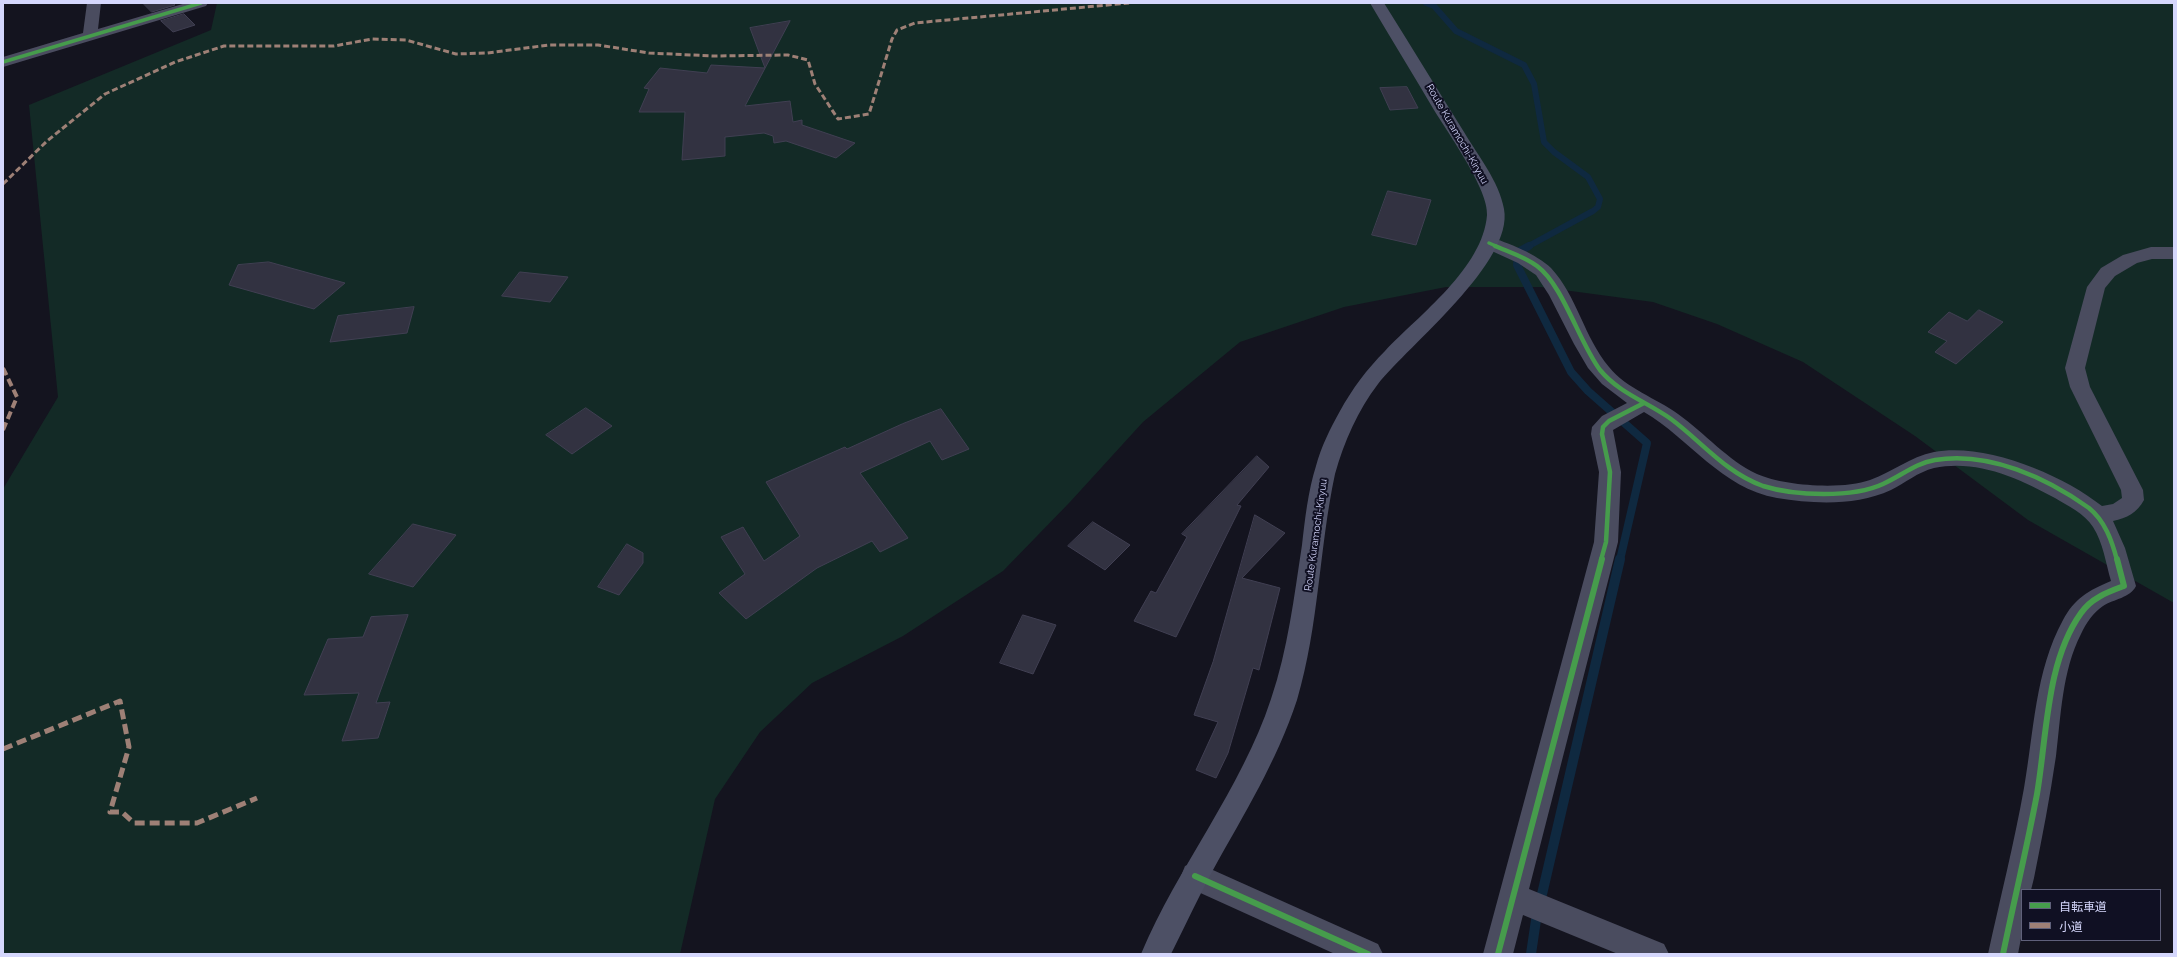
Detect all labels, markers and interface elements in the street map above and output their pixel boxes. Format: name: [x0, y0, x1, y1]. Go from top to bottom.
street label: Route Kuramochi-Kiryuu: [1423, 82, 1491, 186]
street label: Route Kuramochi-Kiryuu: [1302, 478, 1330, 592]
legend: [2021, 889, 2161, 941]
text: 自転車道: [2059, 900, 2107, 914]
text: 小道: [2059, 920, 2083, 934]

